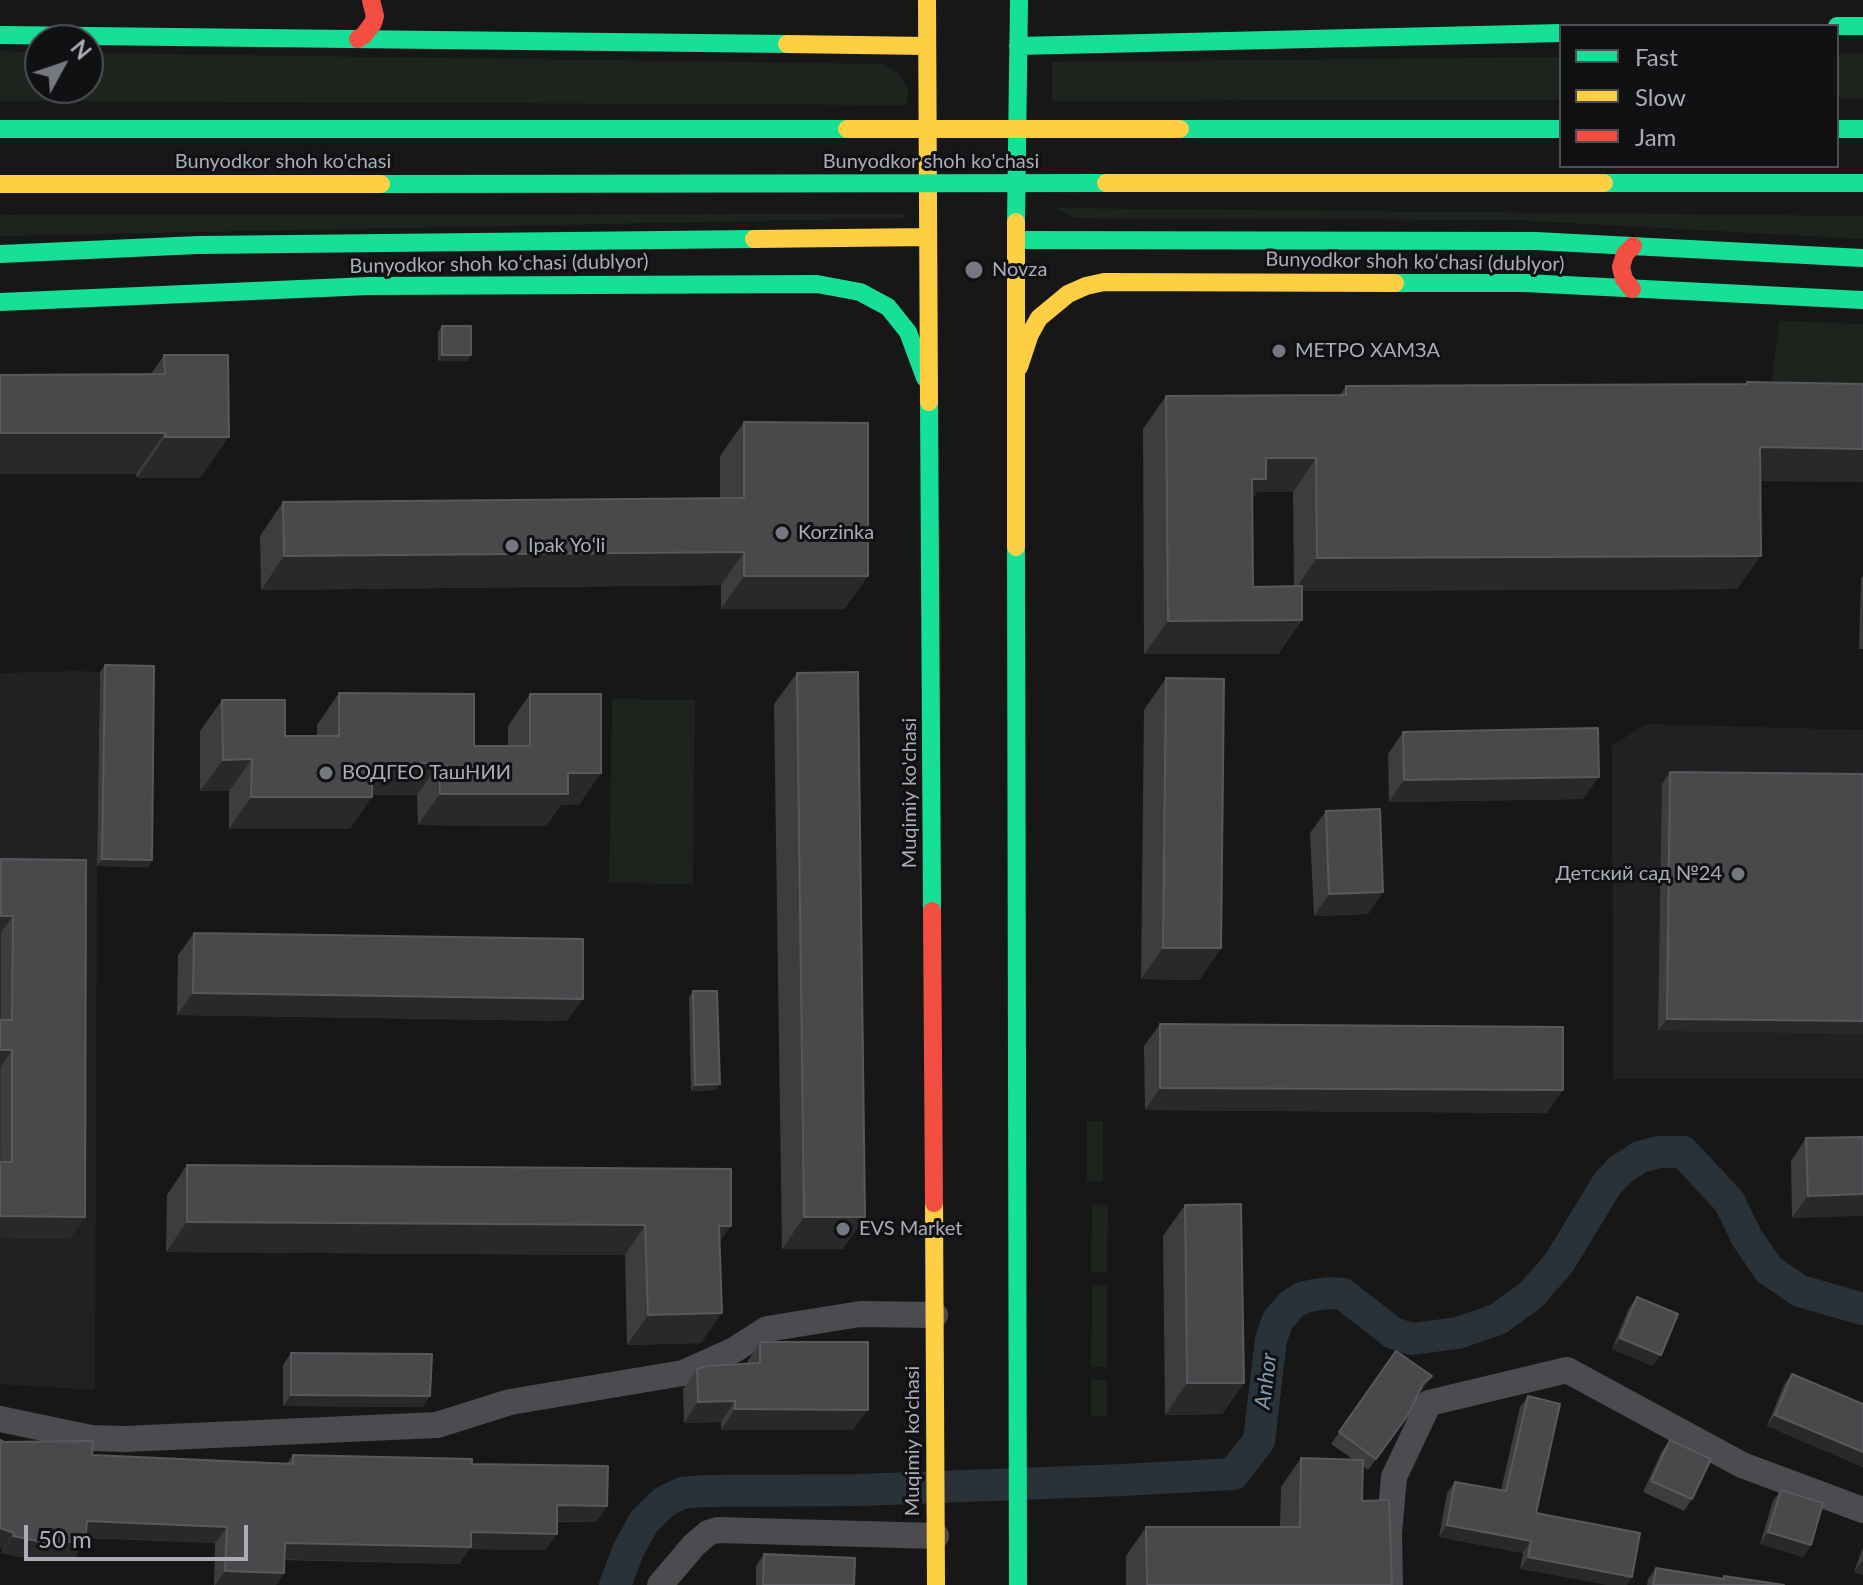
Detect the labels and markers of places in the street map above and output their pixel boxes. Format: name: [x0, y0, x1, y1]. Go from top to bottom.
place label: Novza: [992, 258, 1047, 282]
marker: Novza: [963, 259, 985, 281]
place label: МЕТРО ХАМЗА: [1295, 339, 1440, 363]
marker: МЕТРО ХАМЗА: [1270, 342, 1288, 360]
place label: Korzinka: [798, 521, 874, 545]
marker: Korzinka: [773, 524, 791, 542]
place label: Ipak Yoʻli: [528, 534, 605, 558]
marker: Ipak Yoʻli: [503, 537, 521, 555]
place label: ВОДГЕО ТашНИИ: [342, 761, 511, 785]
marker: ВОДГЕО ТашНИИ: [317, 764, 335, 782]
place label: Детский сад №24: [1555, 862, 1722, 886]
marker: Детский сад №24: [1729, 865, 1747, 883]
place label: EVS Market: [859, 1217, 962, 1241]
marker: EVS Market: [834, 1220, 852, 1238]

